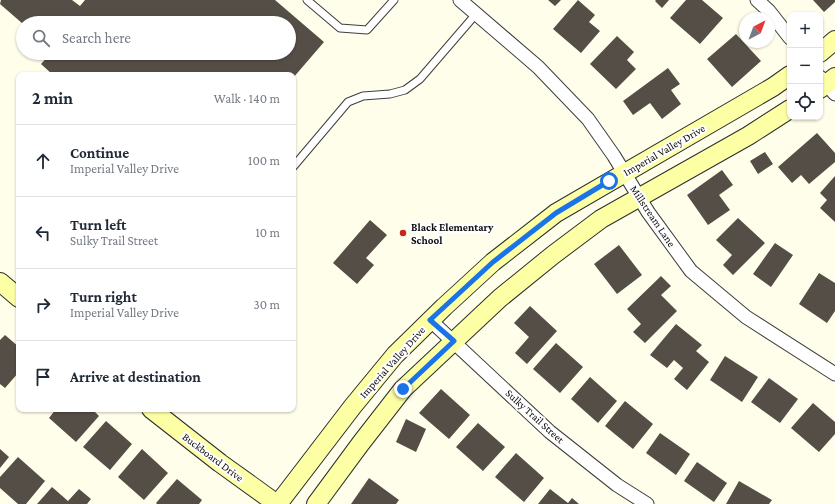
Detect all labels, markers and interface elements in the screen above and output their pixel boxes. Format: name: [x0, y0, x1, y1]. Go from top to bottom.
north arrow: [739, 12, 775, 48]
map controls: [787, 12, 823, 120]
button: +: [787, 12, 823, 48]
search box: [16, 16, 296, 60]
icon: search: [30, 27, 52, 49]
text: Search here: [62, 30, 131, 46]
button: −: [787, 48, 823, 84]
button: locate: [787, 84, 823, 120]
text: 2 min: [32, 89, 73, 108]
text: Walk · 140 m: [214, 91, 280, 106]
street label: Imperial Valley Drive: [621, 122, 708, 179]
text: Continue: [70, 145, 129, 161]
icon: ahead: [32, 150, 54, 172]
text: 100 m: [248, 153, 280, 168]
text: Imperial Valley Drive: [70, 161, 179, 176]
route start: [600, 172, 618, 190]
street label: Millstream Lane: [628, 183, 678, 249]
text: Turn left: [70, 217, 126, 233]
place label: Black Elementary School: [411, 221, 494, 246]
icon: left: [32, 222, 54, 244]
text: 10 m: [255, 225, 280, 240]
marker: Black Elementary School: [398, 228, 408, 238]
text: Sulky Trail Street: [70, 233, 158, 248]
text: Turn right: [70, 289, 137, 305]
icon: right: [32, 294, 54, 316]
text: 30 m: [254, 297, 280, 312]
text: Imperial Valley Drive: [70, 305, 179, 320]
street label: Imperial Valley Drive: [357, 324, 428, 401]
icon: arrive: [32, 366, 54, 388]
text: Arrive at destination: [70, 369, 201, 385]
route end: [394, 380, 412, 398]
street label: Sulky Trail Street: [503, 387, 567, 446]
street label: Buckboard Drive: [180, 430, 246, 484]

